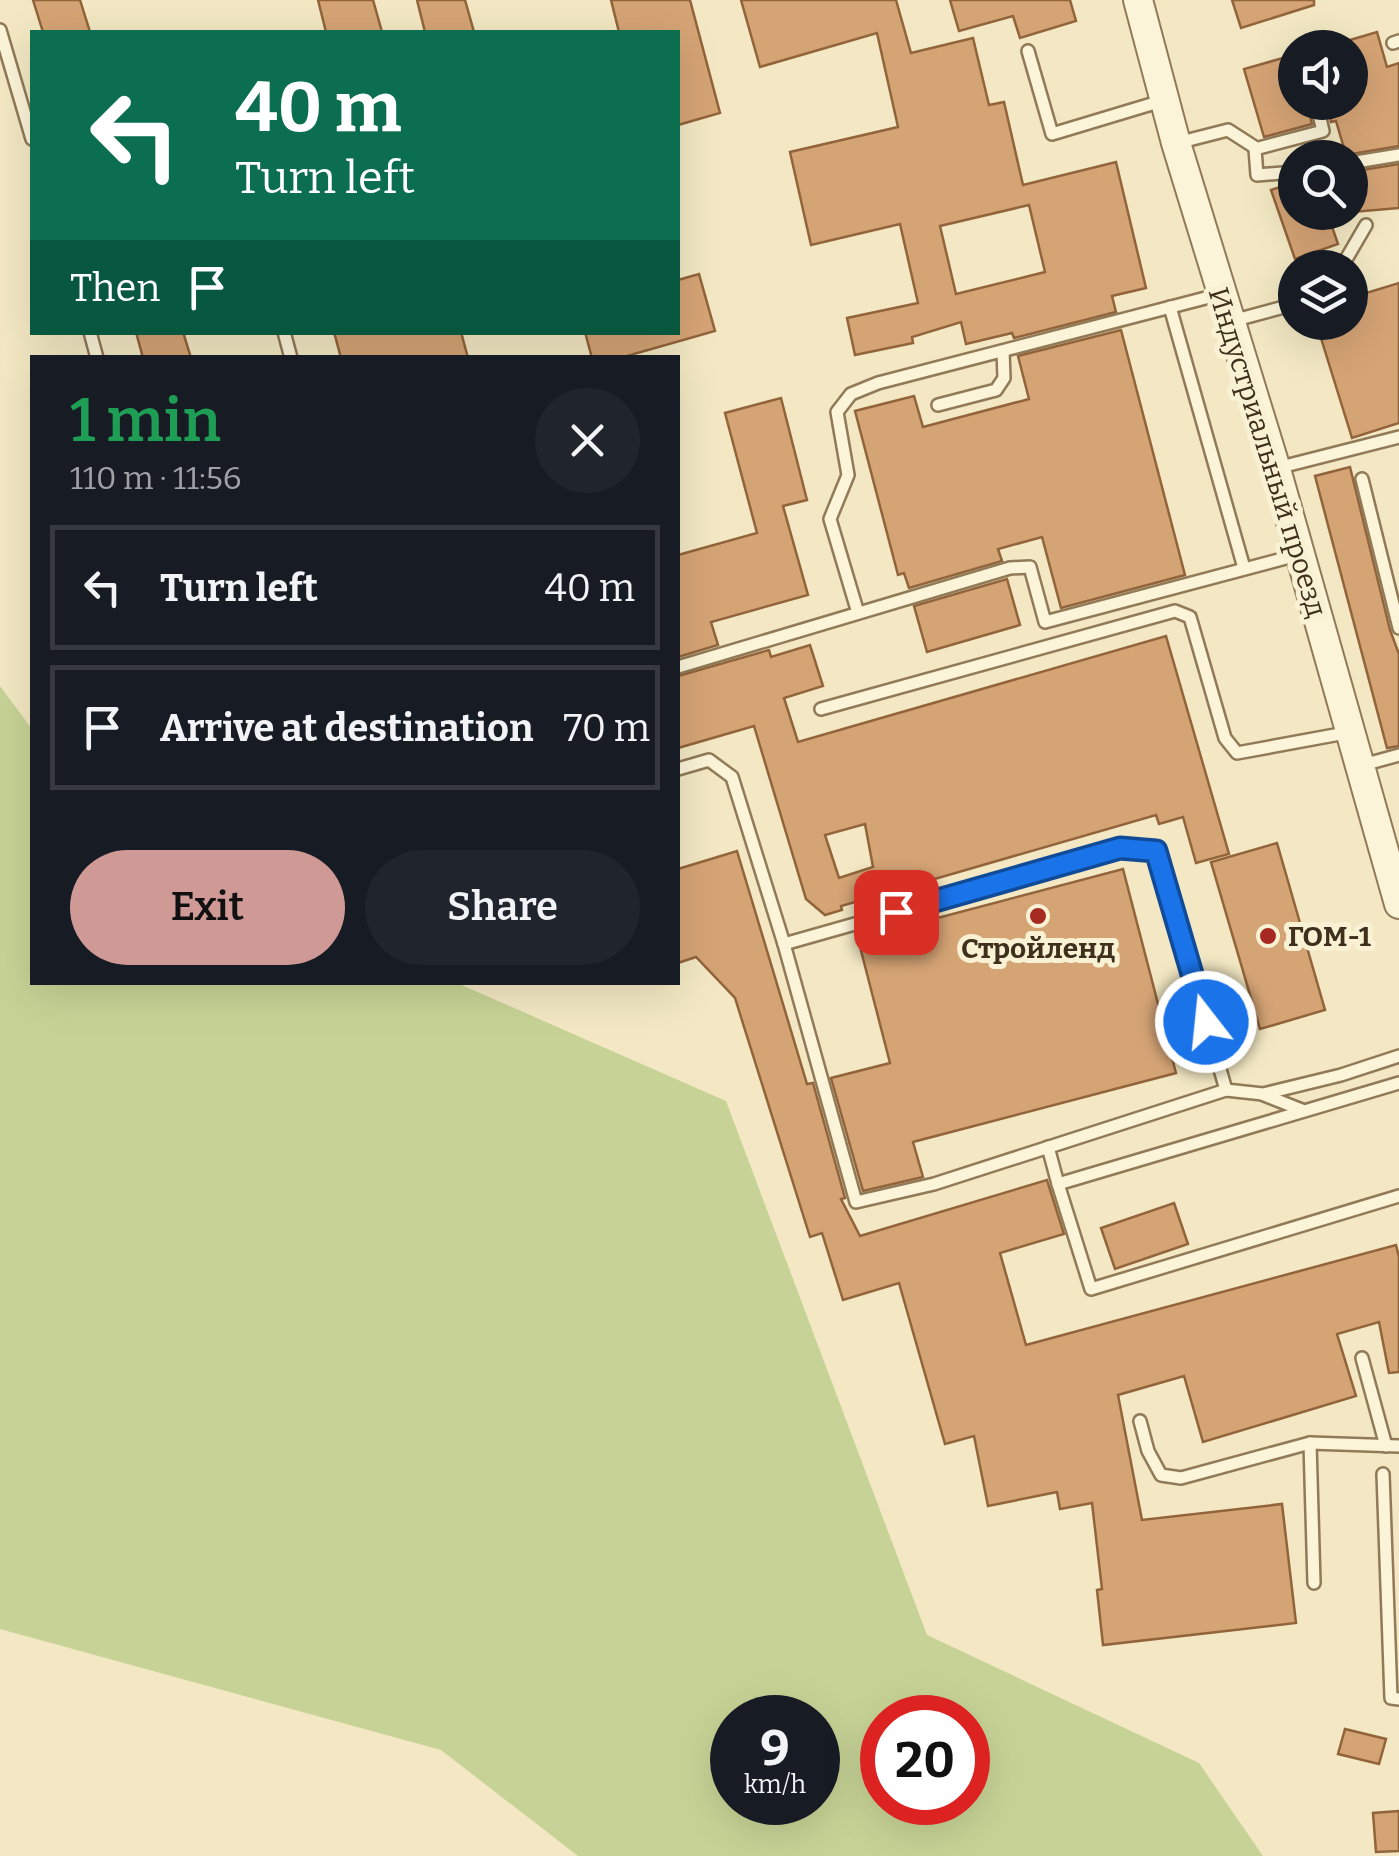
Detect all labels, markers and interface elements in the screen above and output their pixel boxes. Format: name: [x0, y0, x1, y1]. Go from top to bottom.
map controls: [1278, 30, 1368, 340]
button: sound: [1278, 30, 1368, 120]
text: 40 m: [235, 66, 401, 150]
icon: left: [70, 70, 200, 200]
button: search: [1278, 140, 1368, 230]
text: Turn left: [235, 151, 415, 205]
button: layers: [1278, 250, 1368, 340]
icon: arrive: [180, 260, 235, 315]
text: Then: [70, 265, 160, 311]
street label: Индустриальный проезд: [1202, 283, 1333, 621]
text: 1 min: [70, 385, 221, 457]
button: close: [535, 388, 640, 493]
text: 110 m · 11:56: [70, 459, 242, 497]
icon: left: [75, 560, 130, 615]
text: Turn left: [160, 565, 318, 611]
text: 40 m: [545, 565, 635, 611]
icon: arrive: [75, 700, 130, 755]
text: Arrive at destination: [160, 705, 533, 751]
text: 70 m: [563, 705, 650, 751]
button: Exit: [70, 850, 345, 965]
button: Share: [365, 850, 640, 965]
pin: [854, 870, 939, 955]
icon: arrive: [869, 885, 924, 940]
marker: Стройленд: [1027, 905, 1049, 927]
place label: ГОМ-1: [1288, 920, 1371, 953]
marker: ГОМ-1: [1257, 925, 1279, 947]
place label: Стройленд: [961, 932, 1115, 965]
position arrow: [1154, 970, 1258, 1074]
speed limit sign: 20: [860, 1695, 990, 1825]
text: 9: [760, 1718, 790, 1778]
text: km/h: [744, 1770, 806, 1800]

